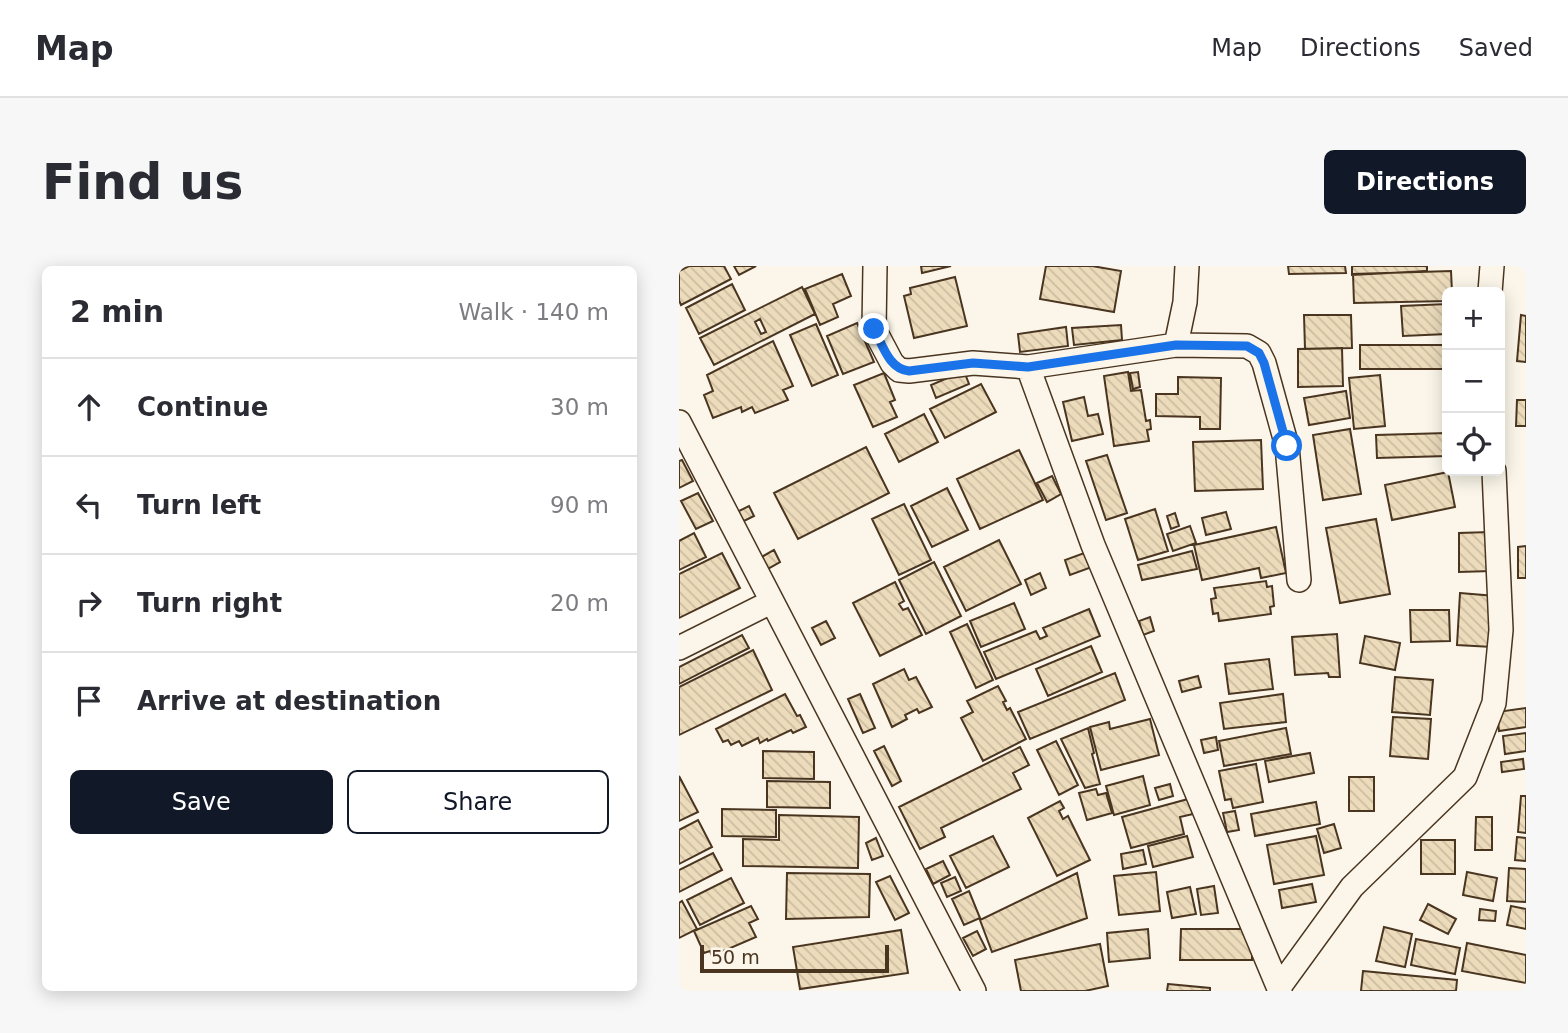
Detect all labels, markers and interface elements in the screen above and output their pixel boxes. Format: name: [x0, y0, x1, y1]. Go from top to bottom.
text: Map: [35, 29, 114, 68]
text: Map: [1211, 34, 1262, 62]
text: Directions: [1300, 34, 1421, 62]
text: Saved: [1459, 34, 1533, 62]
button: Directions: [1324, 150, 1526, 214]
text: Find us: [42, 154, 243, 211]
map controls: [1442, 287, 1505, 476]
button: +: [1442, 287, 1505, 350]
text: 2 min: [70, 294, 164, 329]
text: Walk · 140 m: [458, 299, 609, 325]
route end: [858, 313, 889, 344]
button: −: [1442, 350, 1505, 413]
icon: ahead: [70, 388, 108, 426]
text: Continue: [137, 392, 268, 422]
text: 30 m: [550, 394, 609, 420]
button: locate: [1442, 413, 1505, 476]
route start: [1271, 430, 1302, 461]
icon: left: [70, 486, 108, 524]
text: Turn left: [137, 490, 261, 520]
text: 90 m: [550, 492, 609, 518]
icon: right: [70, 584, 108, 622]
text: Turn right: [137, 588, 282, 618]
text: 20 m: [550, 590, 609, 616]
icon: arrive: [70, 682, 108, 720]
text: Arrive at destination: [137, 686, 441, 716]
button: Save: [70, 770, 333, 834]
button: Share: [347, 770, 609, 834]
scale bar: [700, 942, 889, 974]
text: 50 m: [711, 946, 760, 968]

